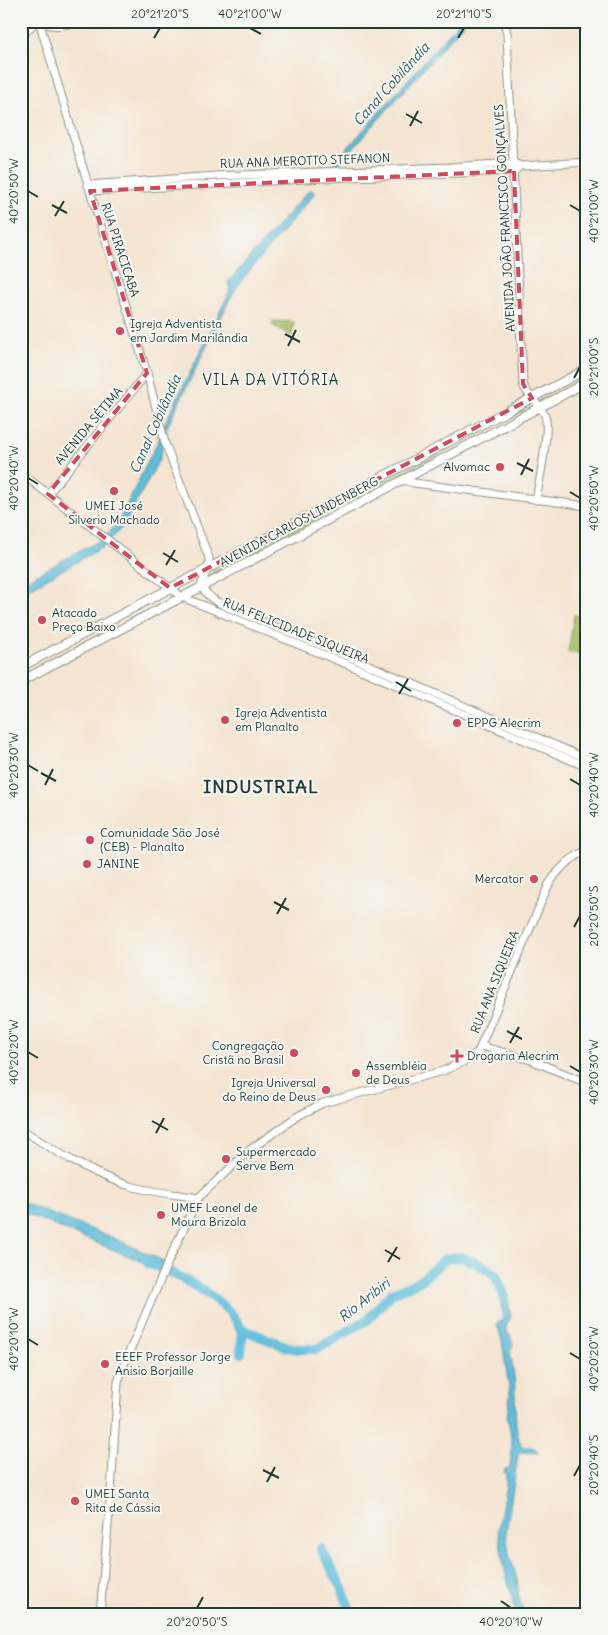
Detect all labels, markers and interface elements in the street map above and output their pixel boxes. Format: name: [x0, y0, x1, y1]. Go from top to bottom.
text: 20°21'20"S: [131, 6, 189, 21]
text: 40°21'00"W: [218, 6, 282, 21]
text: 20°21'10"S: [436, 6, 492, 21]
water label: Canal Cobilândia: [349, 38, 434, 129]
street label: AVENIDA JOÃO FRANCISCO GONÇALVES: [491, 103, 518, 332]
street label: RUA ANA MEROTTO STEFANON: [220, 150, 390, 171]
text: 40°20'50"W: [6, 158, 21, 224]
text: 40°21'00"W: [586, 179, 601, 243]
street label: RUA PIRACICABA: [98, 201, 143, 299]
place label: Igreja Adventista em Jardim Marilândia: [130, 316, 248, 345]
marker: Igreja Adventista em Jardim Marilândia: [114, 325, 126, 337]
text: 20°21'00"S: [586, 337, 601, 396]
district label: VILA DA VITÓRIA: [203, 369, 339, 389]
water label: Canal Cobilândia: [125, 371, 185, 476]
street label: AVENIDA SÉTIMA: [52, 383, 126, 468]
text: 40°20'40"W: [6, 445, 21, 511]
place label: Alvomac: [444, 459, 490, 474]
marker: Alvomac: [494, 461, 506, 473]
text: 40°20'50"W: [586, 465, 601, 531]
street label: AVENIDA CARLOS LINDENBERG: [217, 473, 381, 570]
marker: UMEI José Silverio Machado: [108, 485, 120, 497]
place label: UMEI José Silverio Machado: [68, 498, 160, 527]
street label: RUA FELICIDADE SIQUEIRA: [221, 594, 372, 667]
place label: Atacado Preço Baixo: [52, 605, 116, 634]
marker: Atacado Preço Baixo: [36, 614, 48, 626]
place label: Igreja Adventista em Planalto: [235, 705, 327, 734]
marker: Igreja Adventista em Planalto: [219, 714, 231, 726]
place label: EPPG Alecrim: [467, 715, 542, 730]
marker: EPPG Alecrim: [451, 717, 463, 729]
text: 40°20'30"W: [6, 732, 21, 798]
text: 40°20'40"W: [586, 752, 601, 818]
district label: INDUSTRIAL: [203, 775, 319, 798]
place label: Comunidade São José (CEB) - Planalto: [100, 825, 220, 854]
marker: Comunidade São José (CEB) - Planalto: [84, 834, 96, 846]
place label: JANINE: [97, 856, 140, 871]
marker: JANINE: [81, 858, 93, 870]
place label: Mercator: [475, 871, 524, 886]
marker: Mercator: [528, 873, 540, 885]
text: 20°20'50"S: [586, 885, 601, 946]
street label: RUA ANA SIQUEIRA: [467, 928, 522, 1035]
text: 40°20'20"W: [6, 1019, 21, 1085]
place label: Congregação Cristã no Brasil: [203, 1038, 284, 1067]
text: 40°20'30"W: [586, 1039, 601, 1105]
marker: Congregação Cristã no Brasil: [288, 1047, 300, 1059]
place label: Drogaria Alecrim: [467, 1048, 559, 1063]
marker: Drogaria Alecrim: [451, 1050, 463, 1062]
place label: Assembléia de Deus: [366, 1058, 427, 1087]
marker: Assembléia de Deus: [350, 1067, 362, 1079]
place label: Igreja Universal do Reino de Deus: [222, 1075, 316, 1104]
marker: Igreja Universal do Reino de Deus: [320, 1084, 332, 1096]
place label: Supermercado Serve Bem: [236, 1144, 317, 1173]
marker: Supermercado Serve Bem: [220, 1153, 232, 1165]
place label: UMEF Leonel de Moura Brizola: [171, 1200, 257, 1229]
marker: UMEF Leonel de Moura Brizola: [155, 1209, 167, 1221]
water label: Rio Aribiri: [335, 1273, 395, 1326]
text: 40°20'10"W: [6, 1307, 21, 1371]
text: 40°20'20"W: [586, 1326, 601, 1392]
place label: EEEF Professor Jorge Anisio Borjaille: [115, 1349, 231, 1378]
marker: EEEF Professor Jorge Anisio Borjaille: [99, 1358, 111, 1370]
text: 20°20'40"S: [586, 1434, 601, 1495]
place label: UMEI Santa Rita de Cássia: [85, 1486, 161, 1515]
marker: UMEI Santa Rita de Cássia: [69, 1495, 81, 1507]
text: 20°20'50"S: [167, 1614, 228, 1629]
text: 40°20'10"W: [479, 1614, 543, 1629]

